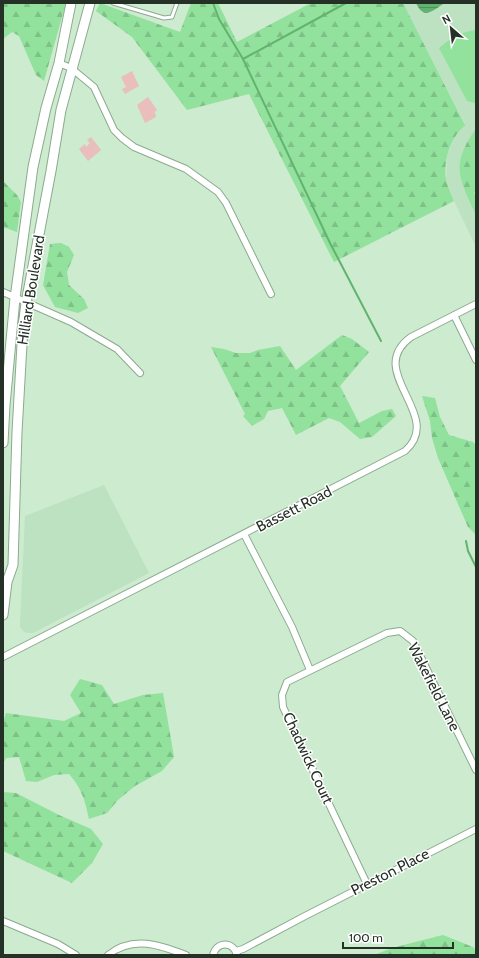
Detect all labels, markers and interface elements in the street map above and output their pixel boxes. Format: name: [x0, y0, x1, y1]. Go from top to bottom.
north arrow: [431, 8, 471, 48]
text: N: [440, 11, 453, 27]
street label: Hilliard Boulevard: [13, 234, 49, 346]
street label: Bassett Road: [253, 482, 335, 536]
street label: Wakefield Lane: [404, 640, 464, 734]
street label: Chadwick Court: [279, 709, 337, 807]
street label: Preston Place: [348, 844, 432, 899]
scale bar: [343, 924, 453, 950]
text: 100 m: [349, 930, 383, 945]

